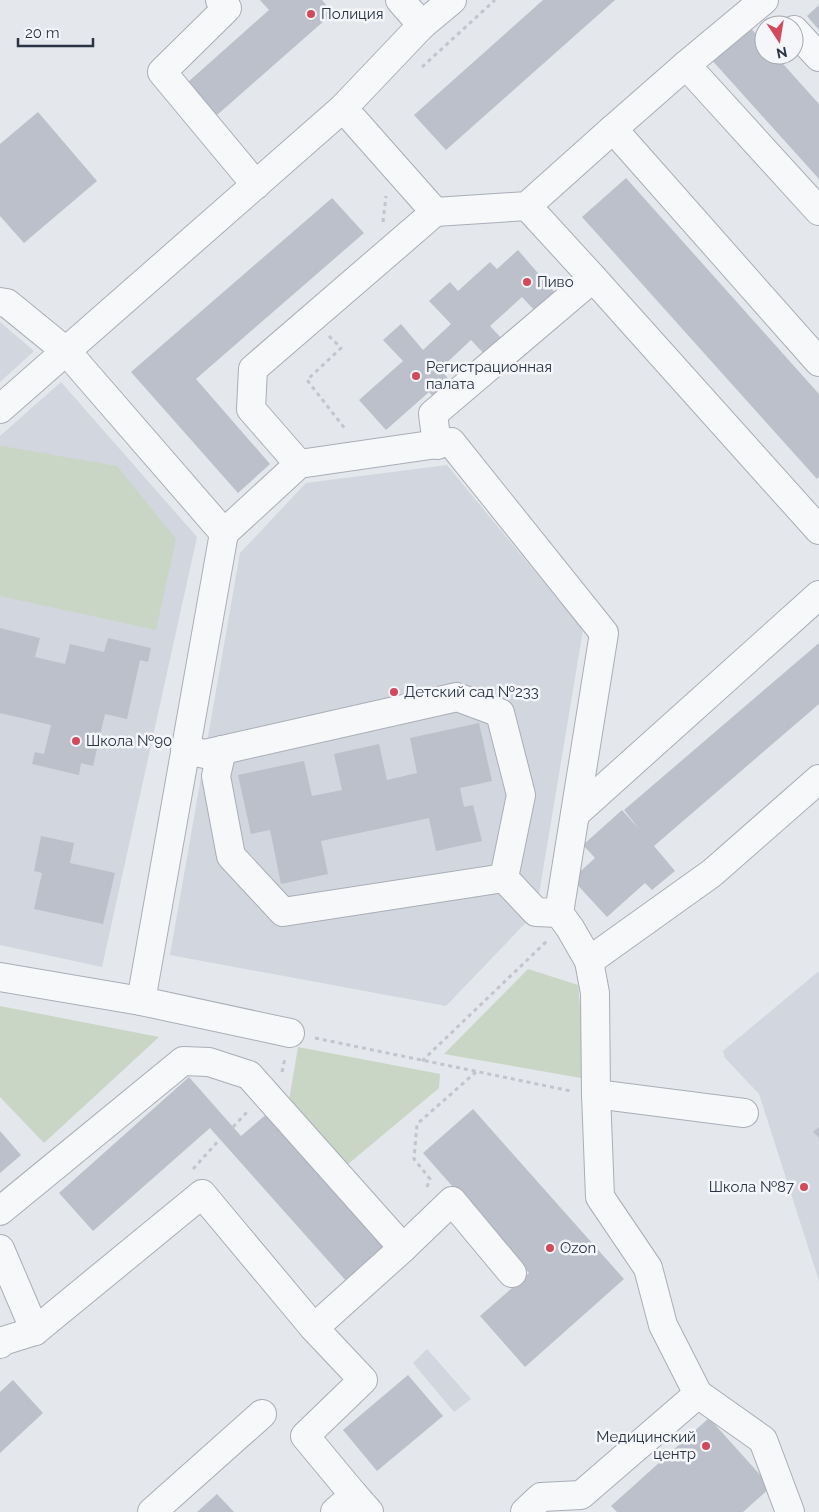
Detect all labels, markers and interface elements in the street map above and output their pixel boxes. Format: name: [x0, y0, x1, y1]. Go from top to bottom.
place label: Полиция: [321, 5, 383, 23]
marker: Полиция: [305, 8, 317, 20]
scale bar: [18, 15, 92, 47]
north arrow: [754, 15, 804, 65]
text: 20 m: [25, 24, 60, 42]
text: N: [775, 44, 789, 62]
place label: Пиво: [537, 273, 574, 291]
marker: Пиво: [521, 276, 533, 288]
place label: Регистрационная палата: [426, 358, 552, 393]
marker: Регистрационная палата: [410, 370, 422, 382]
place label: Детский сад №233: [404, 683, 539, 701]
marker: Детский сад №233: [388, 686, 400, 698]
place label: Школа №90: [86, 732, 172, 750]
marker: Школа №90: [70, 735, 82, 747]
place label: Школа №87: [709, 1178, 794, 1196]
marker: Школа №87: [798, 1181, 810, 1193]
place label: Ozon: [560, 1239, 596, 1257]
marker: Ozon: [544, 1242, 556, 1254]
place label: Медицинский центр: [596, 1428, 696, 1463]
marker: Медицинский центр: [700, 1440, 712, 1452]

